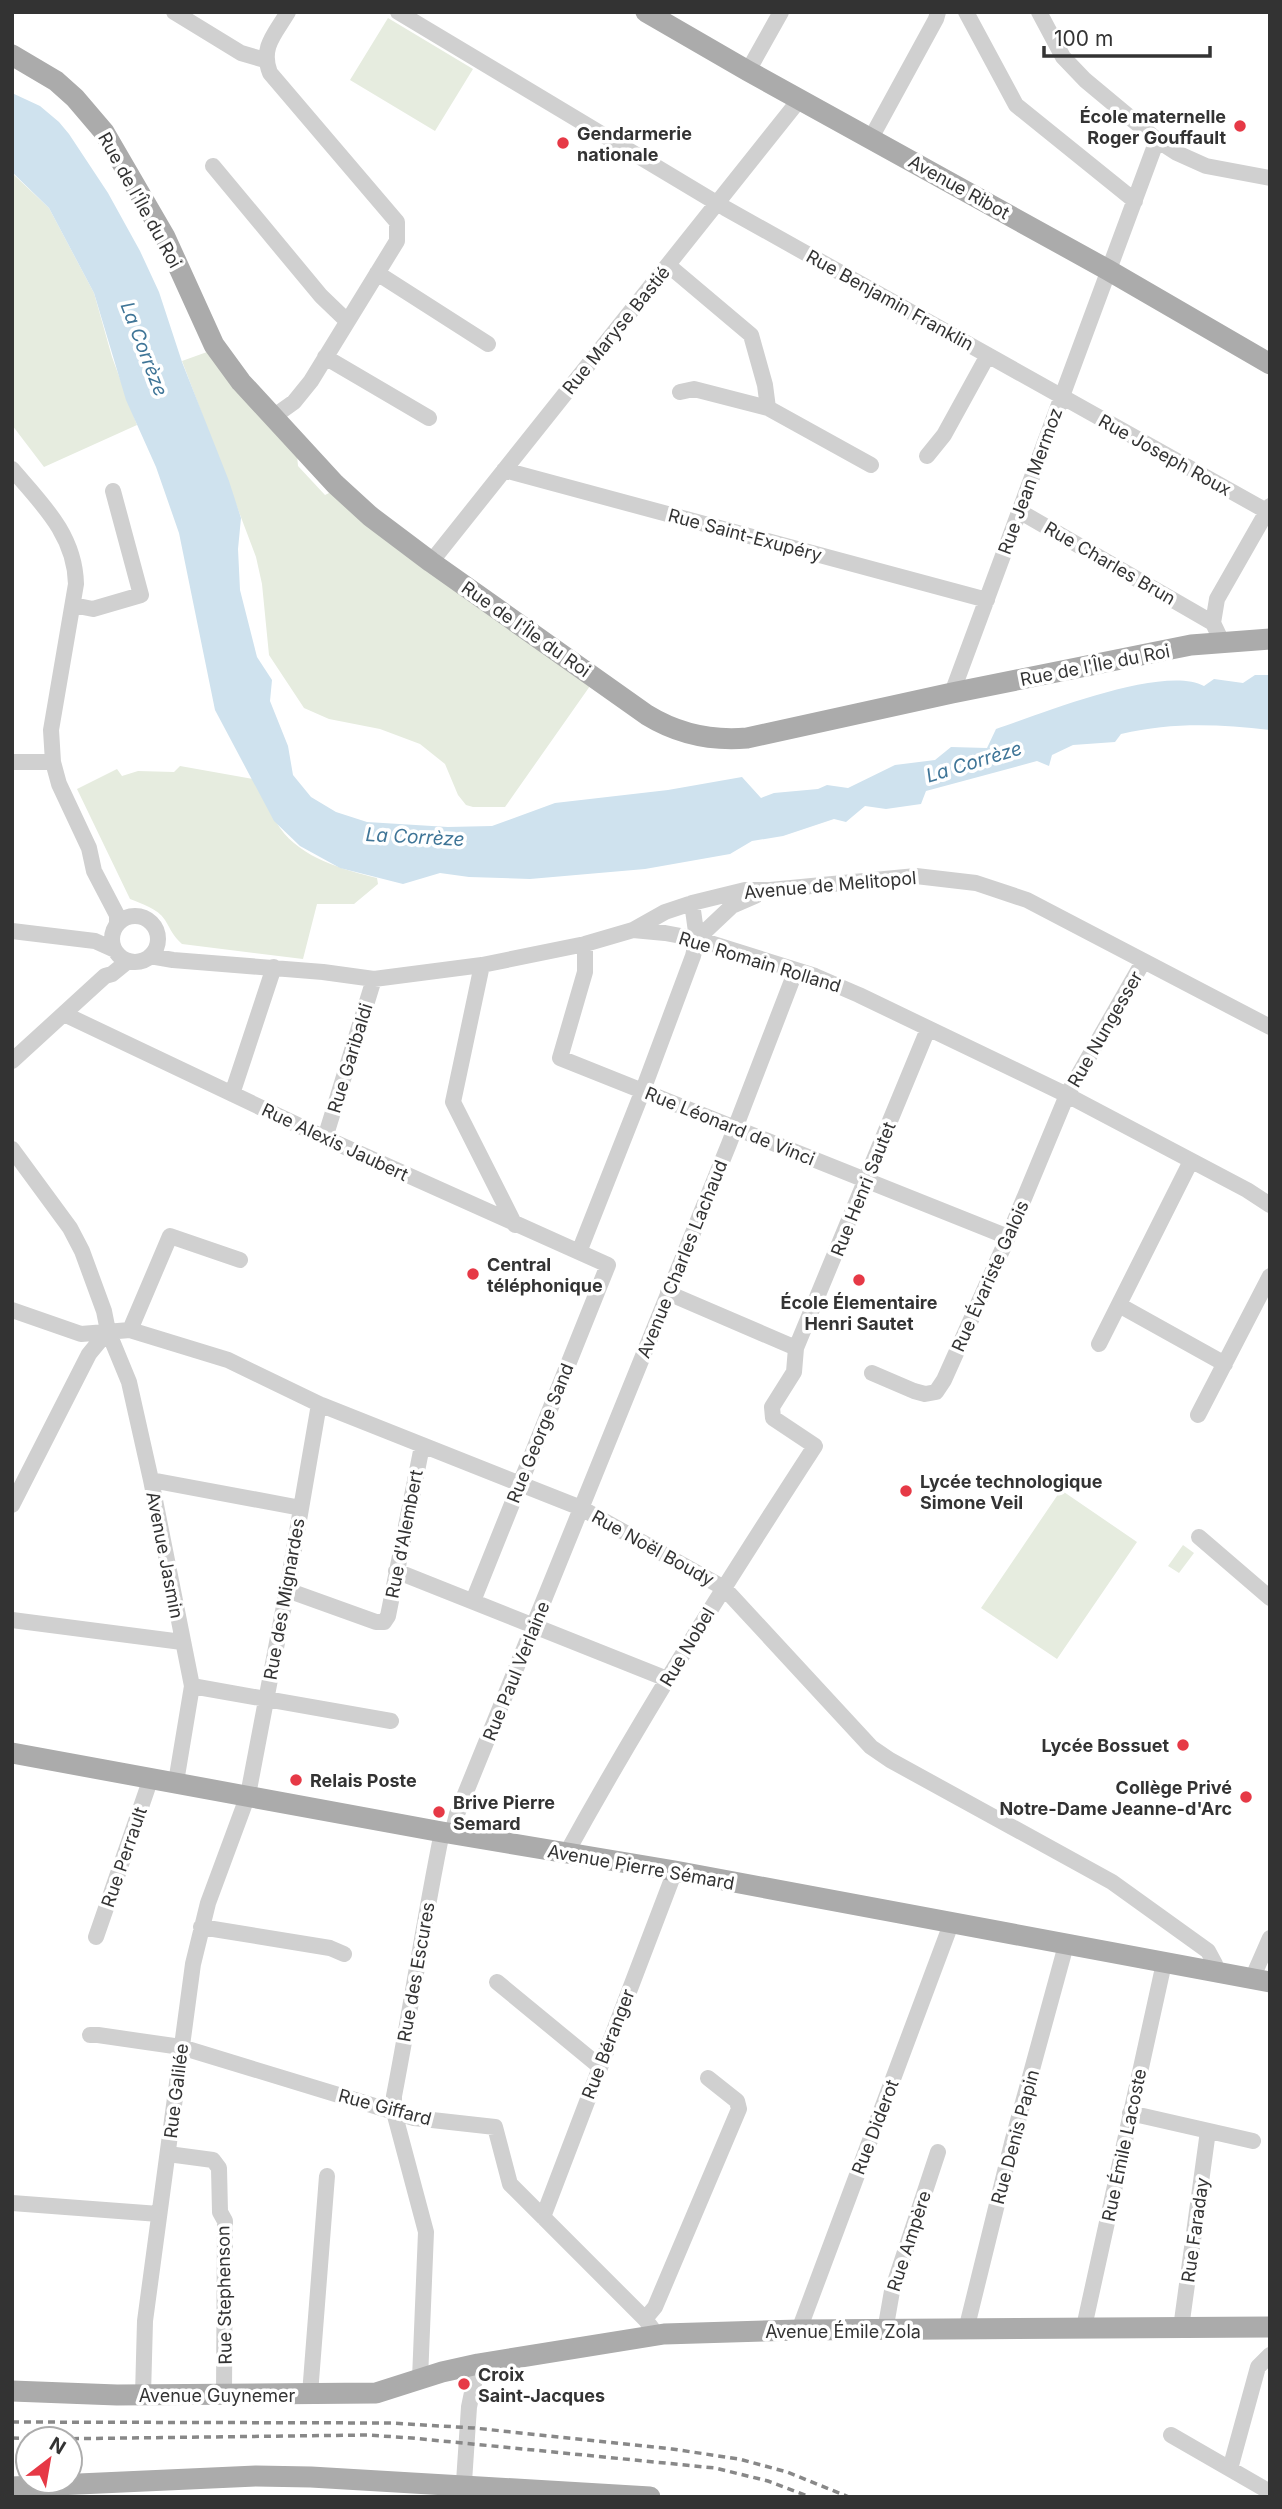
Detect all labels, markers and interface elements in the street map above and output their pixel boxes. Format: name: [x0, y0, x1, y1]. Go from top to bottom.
scale bar: [1044, 14, 1210, 58]
text: 100 m: [1054, 26, 1113, 51]
place label: École maternelle Roger Gouffault: [1080, 106, 1226, 148]
marker: École maternelle Roger Gouffault: [1232, 118, 1248, 134]
place label: Gendarmerie nationale: [577, 123, 692, 165]
street label: Rue de l'Île du Roi: [94, 128, 187, 272]
marker: Gendarmerie nationale: [555, 135, 571, 151]
street label: Avenue Ribot: [905, 151, 1013, 223]
street label: Rue Benjamin Franklin: [803, 245, 977, 355]
street label: Rue Maryse Bastié: [558, 262, 674, 398]
water label: La Corrèze: [115, 299, 173, 399]
street label: Rue Jean Mermoz: [994, 405, 1066, 557]
street label: Rue Joseph Roux: [1095, 410, 1235, 500]
street label: Rue Saint-Exupéry: [666, 504, 824, 566]
street label: Rue Charles Brun: [1041, 517, 1179, 609]
street label: Rue de l'Île du Roi: [458, 576, 595, 681]
street label: Rue de l'Île du Roi: [1018, 639, 1172, 690]
water label: La Corrèze: [923, 737, 1025, 787]
water label: La Corrèze: [365, 823, 465, 851]
street label: Avenue de Melitopol: [743, 867, 917, 903]
street label: Rue Romain Rolland: [676, 927, 844, 997]
street label: Rue Nungesser: [1063, 967, 1147, 1091]
street label: Rue Garibaldi: [323, 1001, 377, 1115]
street label: Rue Léonard de Vinci: [642, 1082, 818, 1170]
street label: Rue Alexis Jaubert: [259, 1099, 412, 1185]
street label: Rue Henri Sautet: [826, 1119, 900, 1259]
street label: Avenue Charles Lachaud: [633, 1157, 731, 1361]
street label: Rue Évariste Galois: [946, 1197, 1033, 1355]
place label: Central téléphonique: [487, 1254, 603, 1296]
marker: Central téléphonique: [465, 1266, 481, 1282]
marker: École Élementaire Henri Sautet: [851, 1272, 867, 1288]
place label: École Élementaire Henri Sautet: [781, 1292, 938, 1334]
street label: Rue George Sand: [502, 1360, 578, 1506]
street label: Rue d'Alembert: [381, 1468, 427, 1600]
place label: Lycée technologique Simone Veil: [920, 1471, 1103, 1513]
marker: Lycée technologique Simone Veil: [898, 1483, 914, 1499]
street label: Avenue Jasmin: [142, 1490, 188, 1620]
street label: Rue Noël Boudy: [588, 1506, 718, 1590]
street label: Rue des Mignardes: [259, 1517, 309, 1681]
street label: Rue Paul Verlaine: [478, 1598, 554, 1744]
street label: Rue Nobel: [655, 1604, 719, 1690]
place label: Lycée Bossuet: [1042, 1735, 1169, 1756]
marker: Lycée Bossuet: [1175, 1737, 1191, 1753]
place label: Relais Poste: [310, 1770, 417, 1791]
marker: Relais Poste: [288, 1772, 304, 1788]
place label: Collège Privé Notre-Dame Jeanne-d'Arc: [999, 1777, 1232, 1819]
marker: Collège Privé Notre-Dame Jeanne-d'Arc: [1238, 1789, 1254, 1805]
place label: Brive Pierre Semard: [453, 1792, 555, 1834]
street label: Rue Perrault: [97, 1804, 151, 1910]
marker: Brive Pierre Semard: [431, 1804, 447, 1820]
street label: Avenue Pierre Sémard: [546, 1840, 736, 1894]
street label: Rue des Escures: [393, 1900, 439, 2044]
street label: Rue Béranger: [577, 1986, 639, 2102]
street label: Rue Galilée: [160, 2042, 192, 2140]
street label: Rue Émile Lacoste: [1097, 2066, 1150, 2223]
street label: Rue Denis Papin: [987, 2067, 1043, 2207]
street label: Rue Diderot: [847, 2077, 903, 2177]
street label: Rue Giffard: [336, 2084, 434, 2130]
street label: Rue Faraday: [1177, 2176, 1213, 2284]
street label: Rue Ampère: [883, 2188, 935, 2294]
street label: Rue Stephenson: [212, 2225, 236, 2365]
street label: Avenue Émile Zola: [765, 2320, 921, 2342]
place label: Croix Saint-Jacques: [478, 2364, 605, 2406]
marker: Croix Saint-Jacques: [456, 2376, 472, 2392]
street label: Avenue Guynemer: [139, 2385, 296, 2406]
north arrow: [14, 2425, 84, 2495]
text: N: [45, 2432, 70, 2459]

